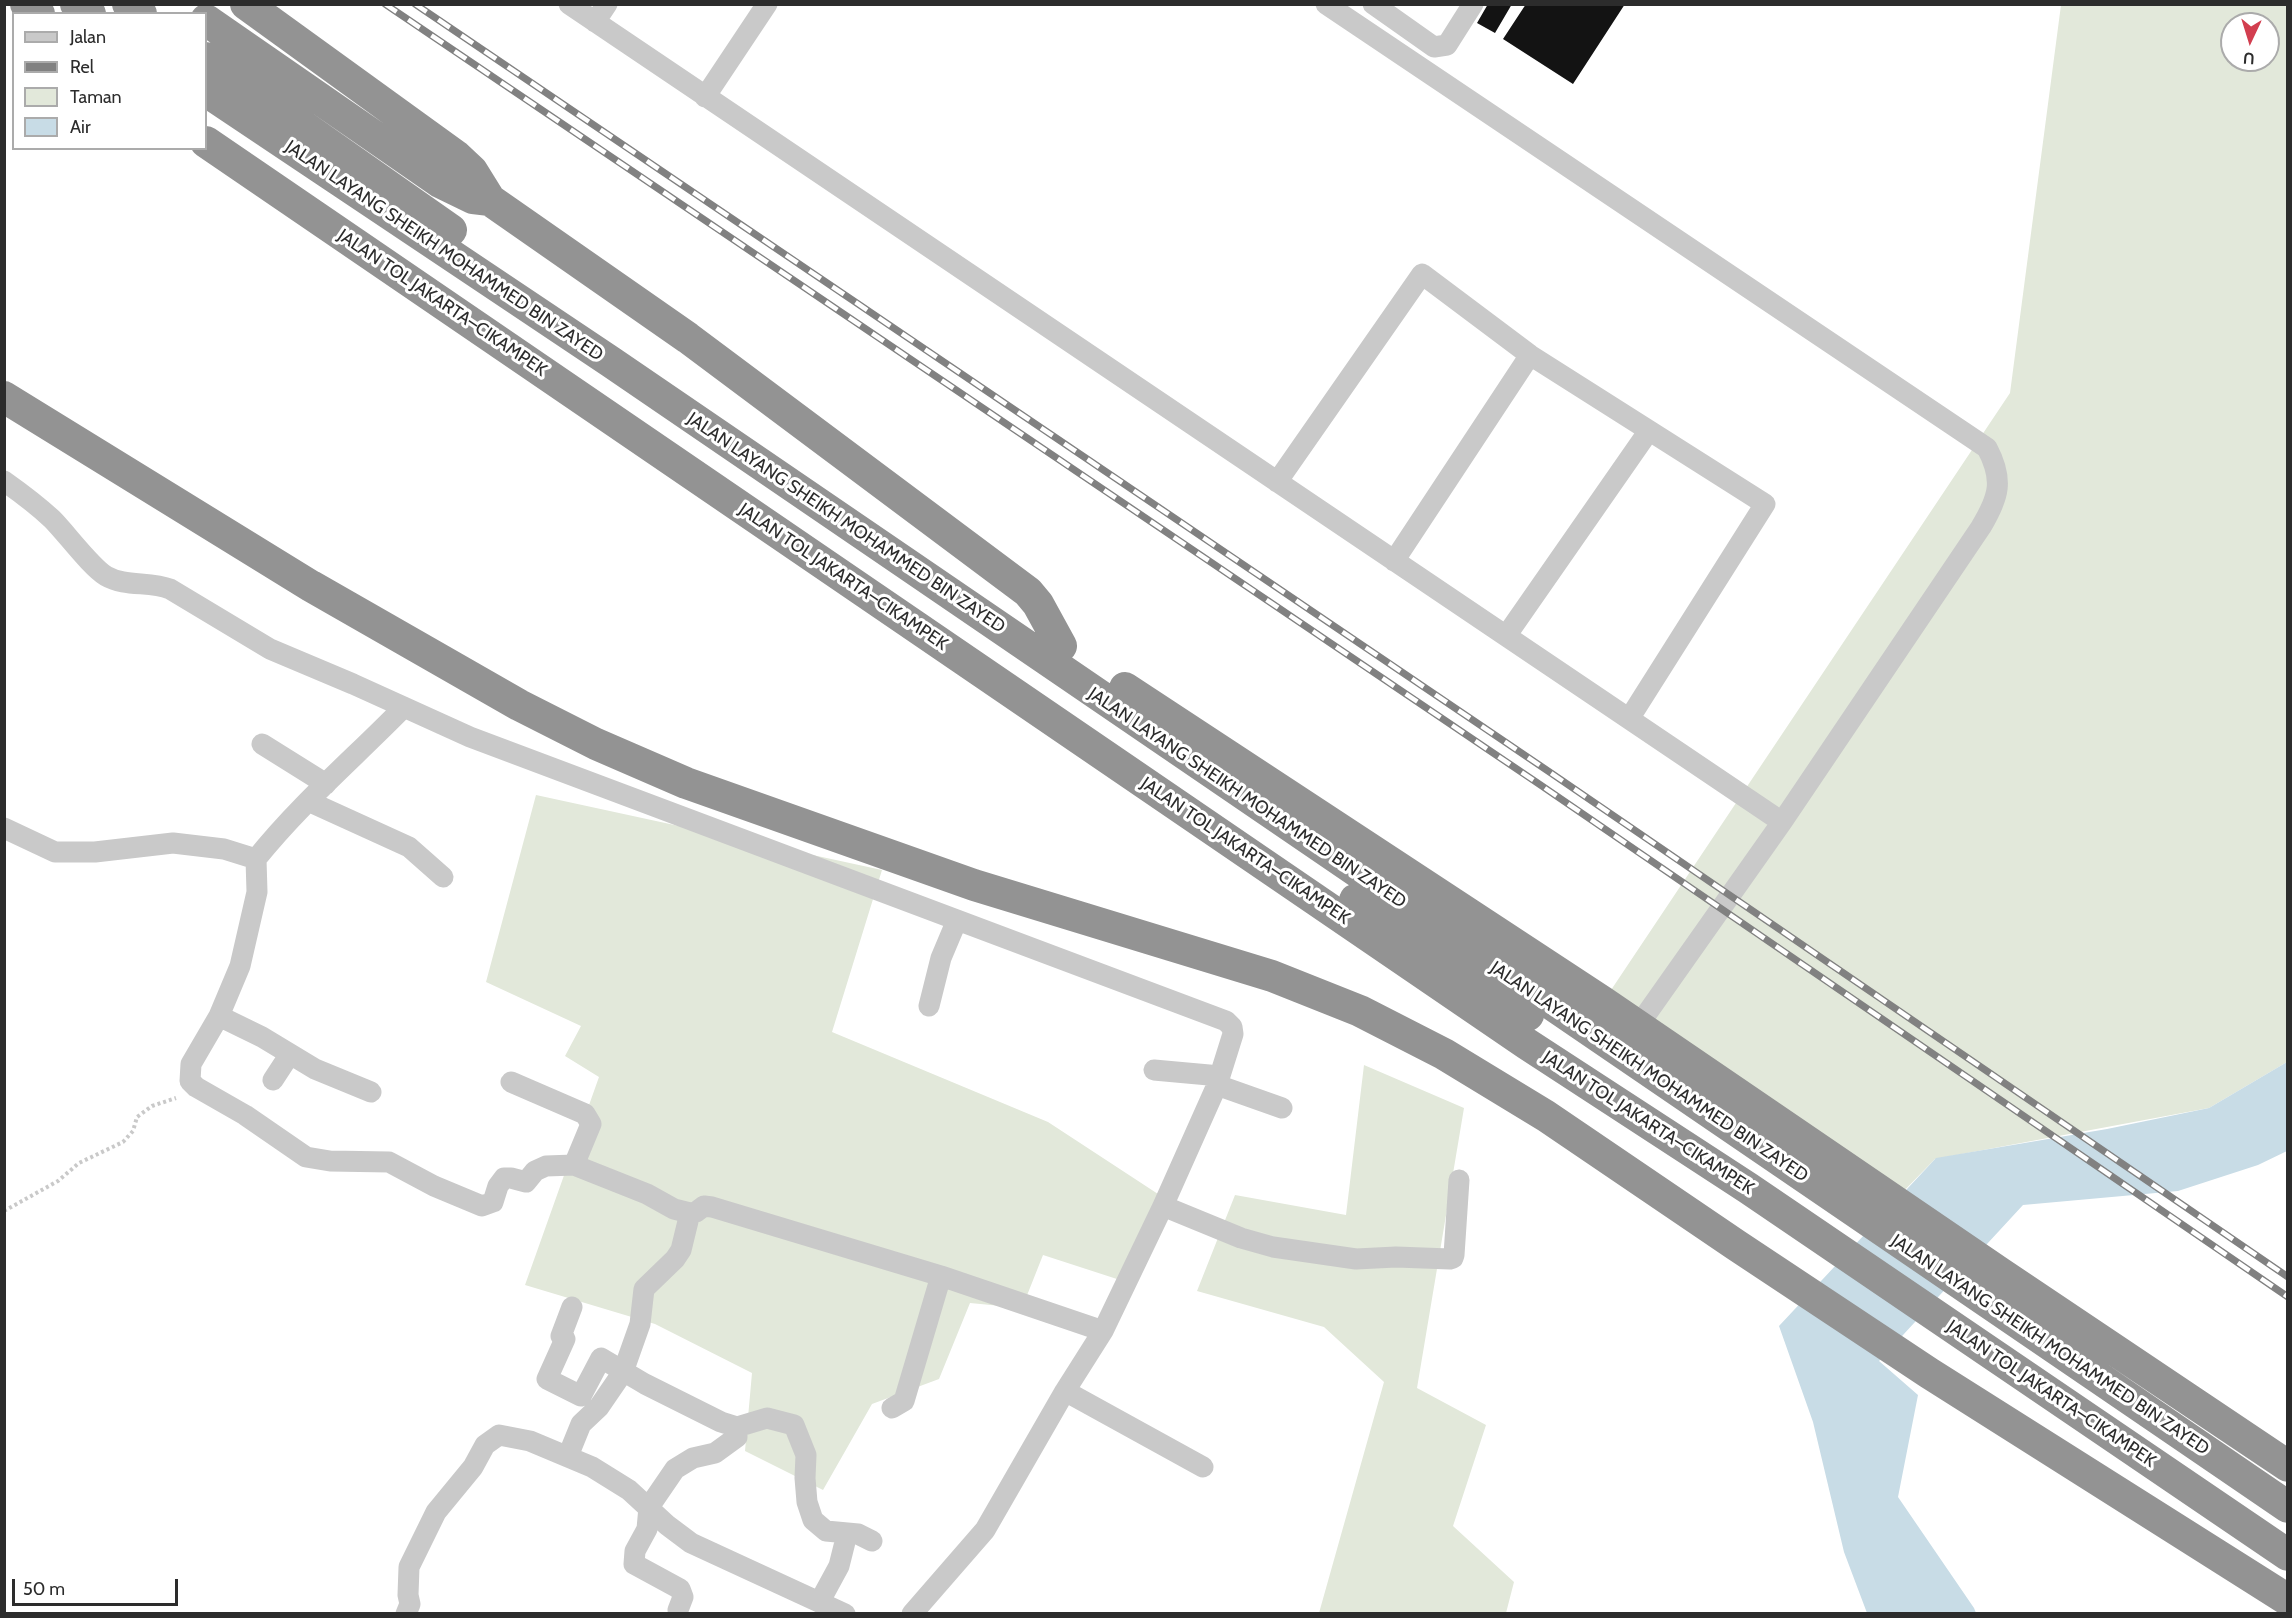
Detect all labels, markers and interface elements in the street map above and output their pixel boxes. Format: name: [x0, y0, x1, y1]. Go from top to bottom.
legend: [12, 12, 207, 150]
north arrow: [2220, 12, 2280, 72]
text: Jalan: [70, 26, 106, 48]
text: U: [2242, 49, 2255, 68]
text: Rel: [70, 56, 94, 78]
text: Taman: [70, 86, 122, 108]
text: Air: [70, 116, 91, 138]
street label: JALAN LAYANG SHEIKH MOHAMMED BIN ZAYED: [281, 136, 607, 366]
street label: JALAN TOL JAKARTA–CIKAMPEK: [333, 225, 551, 381]
street label: JALAN LAYANG SHEIKH MOHAMMED BIN ZAYED: [683, 408, 1009, 638]
street label: JALAN TOL JAKARTA–CIKAMPEK: [734, 499, 952, 655]
street label: JALAN LAYANG SHEIKH MOHAMMED BIN ZAYED: [1084, 683, 1410, 913]
street label: JALAN TOL JAKARTA–CIKAMPEK: [1136, 773, 1354, 929]
street label: JALAN LAYANG SHEIKH MOHAMMED BIN ZAYED: [1486, 957, 1812, 1187]
street label: JALAN TOL JAKARTA–CIKAMPEK: [1538, 1047, 1758, 1199]
street label: JALAN LAYANG SHEIKH MOHAMMED BIN ZAYED: [1887, 1230, 2213, 1460]
street label: JALAN TOL JAKARTA–CIKAMPEK: [1942, 1316, 2160, 1472]
scale bar: [15, 1567, 182, 1605]
text: 50 m: [23, 1578, 65, 1600]

